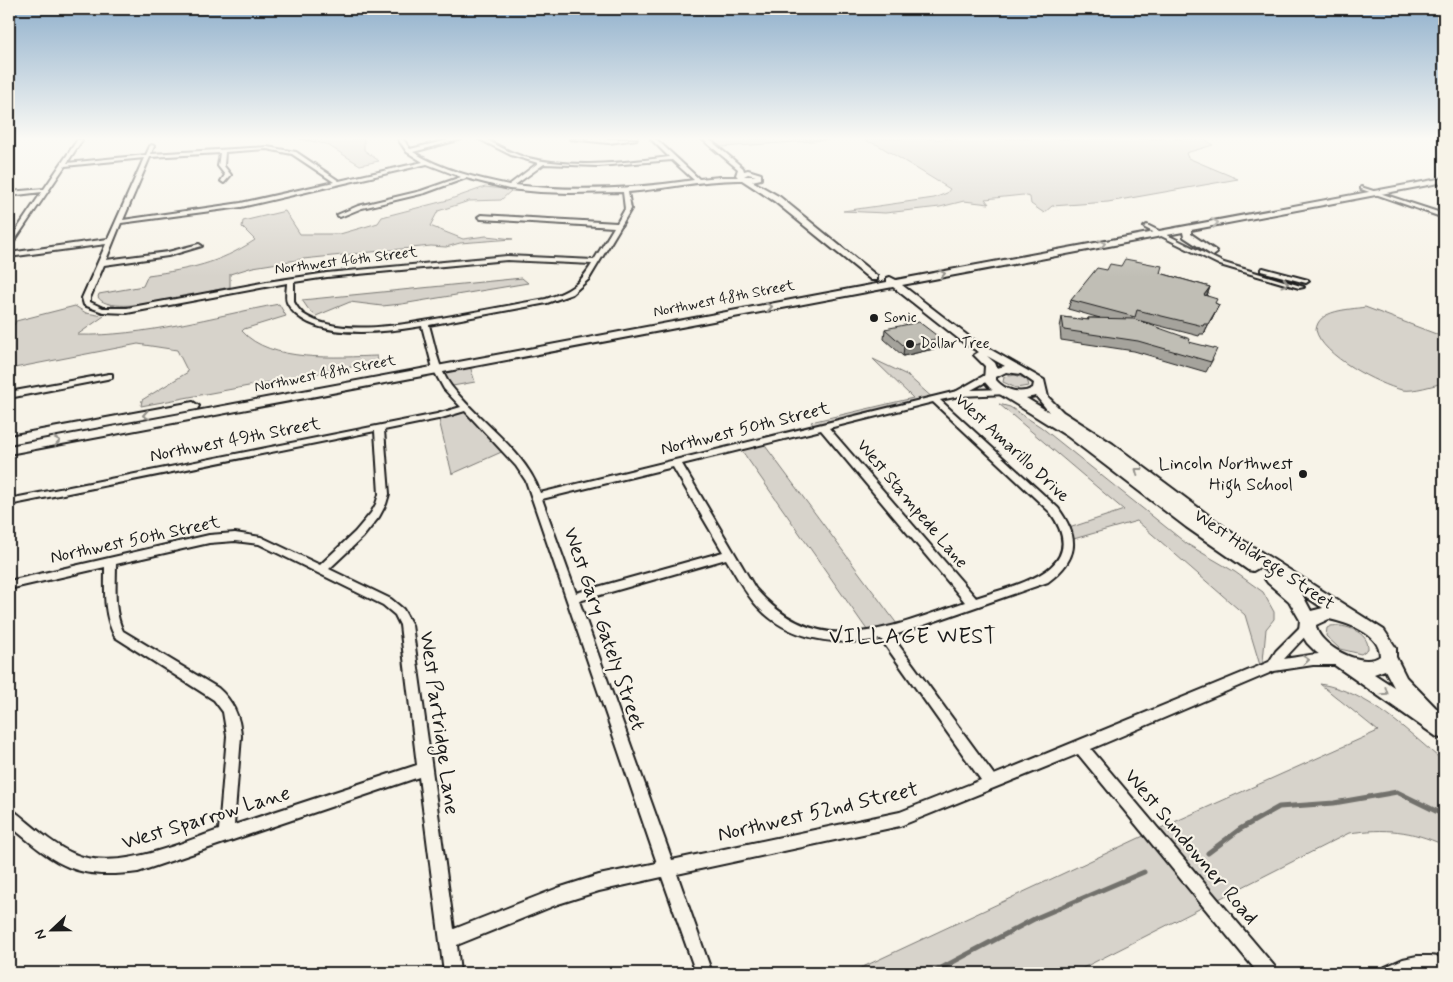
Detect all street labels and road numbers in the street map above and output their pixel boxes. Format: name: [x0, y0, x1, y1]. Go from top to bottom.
street label: Northwest 46th Street: [273, 242, 419, 280]
street label: Northwest 48th Street: [652, 275, 797, 323]
street label: Northwest 48th Street: [253, 350, 398, 398]
street label: West Amarillo Drive: [949, 388, 1075, 508]
street label: Northwest 50th Street: [658, 396, 832, 462]
street label: Northwest 49th Street: [148, 412, 323, 468]
street label: West Stampede Lane: [851, 434, 973, 574]
street label: West Holdrege Street: [1188, 504, 1339, 618]
street label: Northwest 50th Street: [48, 510, 223, 570]
street label: West Gary Gately Street: [556, 524, 652, 734]
street label: West Partridge Lane: [411, 629, 466, 817]
street label: West Sundowner Road: [1117, 763, 1265, 931]
street label: Northwest 52nd Street: [715, 775, 921, 849]
street label: West Sparrow Lane: [118, 779, 294, 857]

